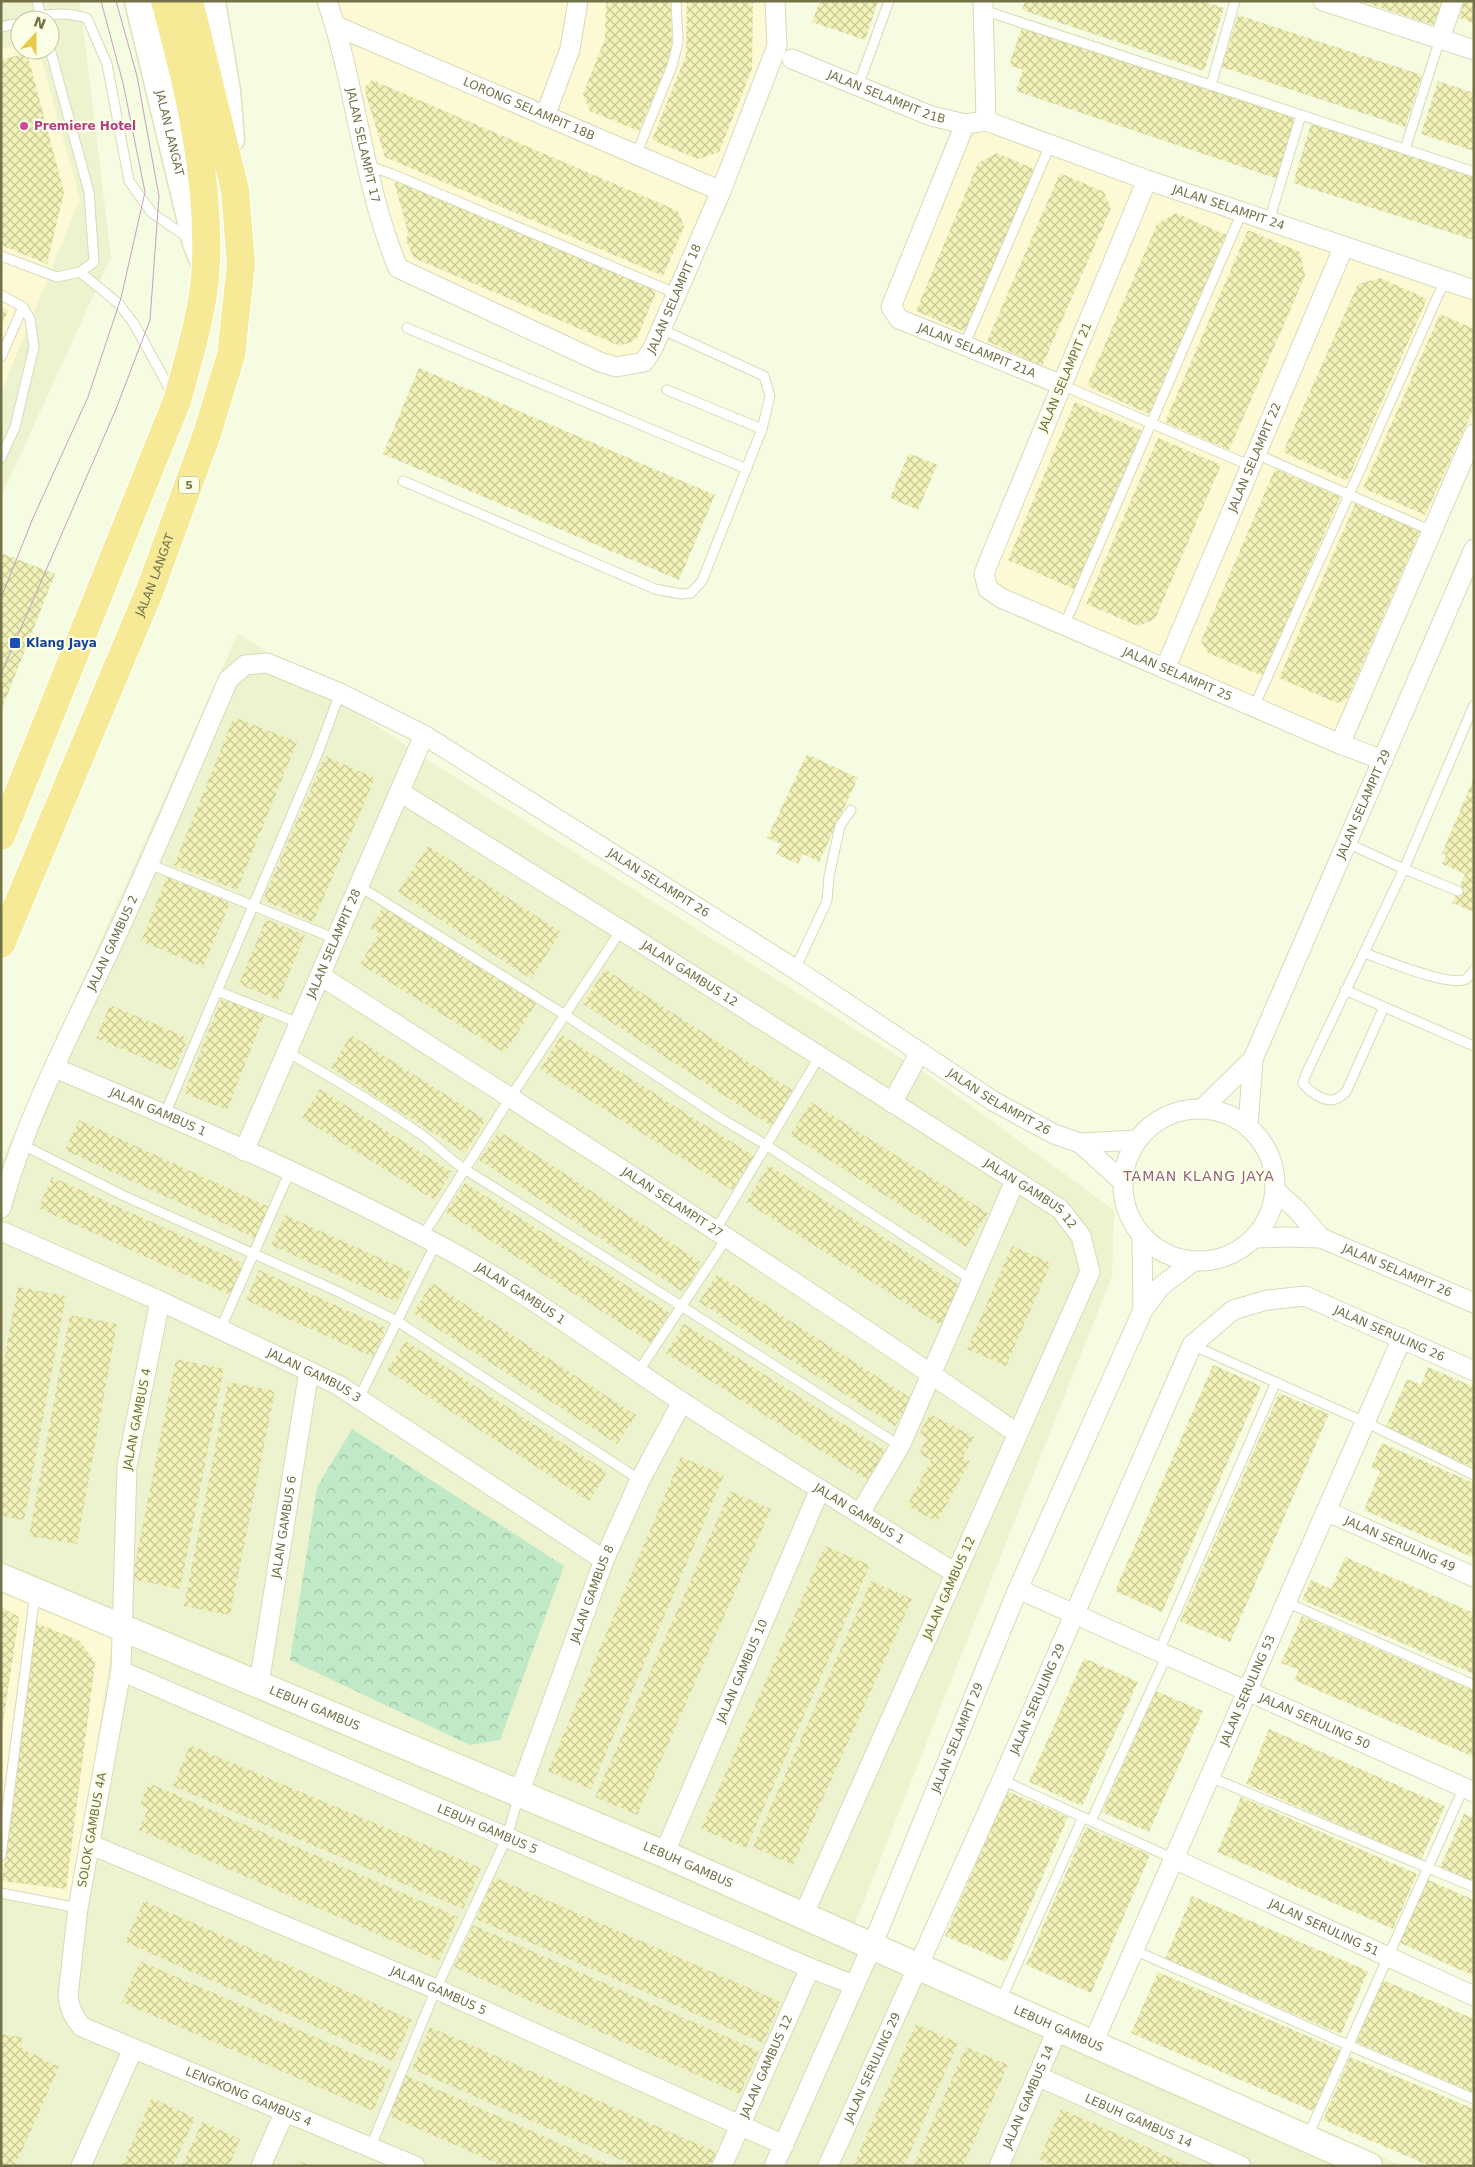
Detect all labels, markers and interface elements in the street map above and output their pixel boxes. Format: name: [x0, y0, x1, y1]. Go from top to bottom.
north arrow: [10, 10, 60, 60]
text: N: [31, 13, 48, 32]
street label: JALAN SELAMPIT 21B: [825, 67, 947, 126]
street label: LORONG SELAMPIT 18B: [461, 74, 597, 143]
street label: JALAN SELAMPIT 17: [343, 86, 383, 205]
street label: JALAN LANGAT: [152, 88, 187, 178]
place label: Premiere Hotel: [34, 119, 136, 133]
marker: Premiere Hotel: [18, 120, 30, 132]
street label: JALAN SELAMPIT 24: [1170, 182, 1287, 233]
street label: JALAN SELAMPIT 18: [644, 242, 704, 357]
street label: JALAN SELAMPIT 21A: [915, 320, 1039, 381]
street label: JALAN SELAMPIT 21: [1035, 320, 1094, 435]
street label: JALAN SELAMPIT 22: [1225, 400, 1284, 515]
road number: 5: [179, 476, 199, 494]
street label: JALAN LANGAT: [132, 531, 177, 619]
marker: Klang Jaya: [8, 636, 22, 650]
place label: Klang Jaya: [26, 636, 97, 650]
street label: JALAN SELAMPIT 25: [1120, 644, 1234, 704]
street label: JALAN SELAMPIT 29: [1333, 747, 1393, 862]
street label: JALAN SELAMPIT 26: [604, 845, 712, 920]
street label: JALAN SELAMPIT 28: [304, 887, 364, 1001]
street label: JALAN GAMBUS 2: [84, 893, 141, 994]
street label: JALAN GAMBUS 12: [638, 937, 740, 1009]
street label: JALAN SELAMPIT 26: [944, 1065, 1053, 1138]
street label: JALAN GAMBUS 1: [107, 1085, 208, 1139]
street label: JALAN GAMBUS 12: [981, 1155, 1080, 1231]
street label: JALAN SELAMPIT 27: [618, 1164, 725, 1240]
district label: TAMAN KLANG JAYA: [1122, 1168, 1275, 1184]
street label: JALAN SELAMPIT 26: [1340, 1241, 1454, 1300]
street label: JALAN GAMBUS 1: [472, 1259, 568, 1327]
street label: JALAN SERULING 26: [1331, 1302, 1447, 1364]
street label: JALAN GAMBUS 3: [264, 1345, 364, 1405]
street label: JALAN GAMBUS 4: [120, 1367, 154, 1472]
street label: JALAN GAMBUS 6: [269, 1475, 299, 1580]
street label: JALAN GAMBUS 1: [811, 1480, 907, 1547]
street label: JALAN SERULING 49: [1342, 1513, 1457, 1575]
street label: JALAN GAMBUS 12: [920, 1534, 978, 1642]
street label: JALAN GAMBUS 8: [567, 1543, 617, 1646]
street label: JALAN GAMBUS 10: [714, 1617, 770, 1726]
street label: JALAN SERULING 53: [1217, 1633, 1278, 1749]
street label: JALAN SERULING 29: [1007, 1641, 1068, 1757]
street label: JALAN SELAMPIT 29: [928, 1681, 986, 1796]
street label: LEBUH GAMBUS: [267, 1683, 362, 1733]
street label: JALAN SERULING 50: [1257, 1690, 1372, 1752]
street label: SOLOK GAMBUS 4A: [75, 1771, 109, 1889]
street label: LEBUH GAMBUS 5: [435, 1801, 540, 1857]
street label: LEBUH GAMBUS: [641, 1839, 735, 1891]
street label: JALAN SERULING 51: [1266, 1896, 1381, 1959]
street label: JALAN GAMBUS 5: [387, 1963, 489, 2018]
street label: LEBUH GAMBUS: [1011, 2003, 1106, 2055]
street label: JALAN SERULING 29: [841, 2010, 903, 2126]
street label: JALAN GAMBUS 12: [737, 2013, 795, 2121]
street label: JALAN GAMBUS 14: [1000, 2043, 1057, 2152]
street label: LENGKONG GAMBUS 4: [183, 2064, 314, 2129]
street label: LEBUH GAMBUS 14: [1083, 2091, 1194, 2151]

